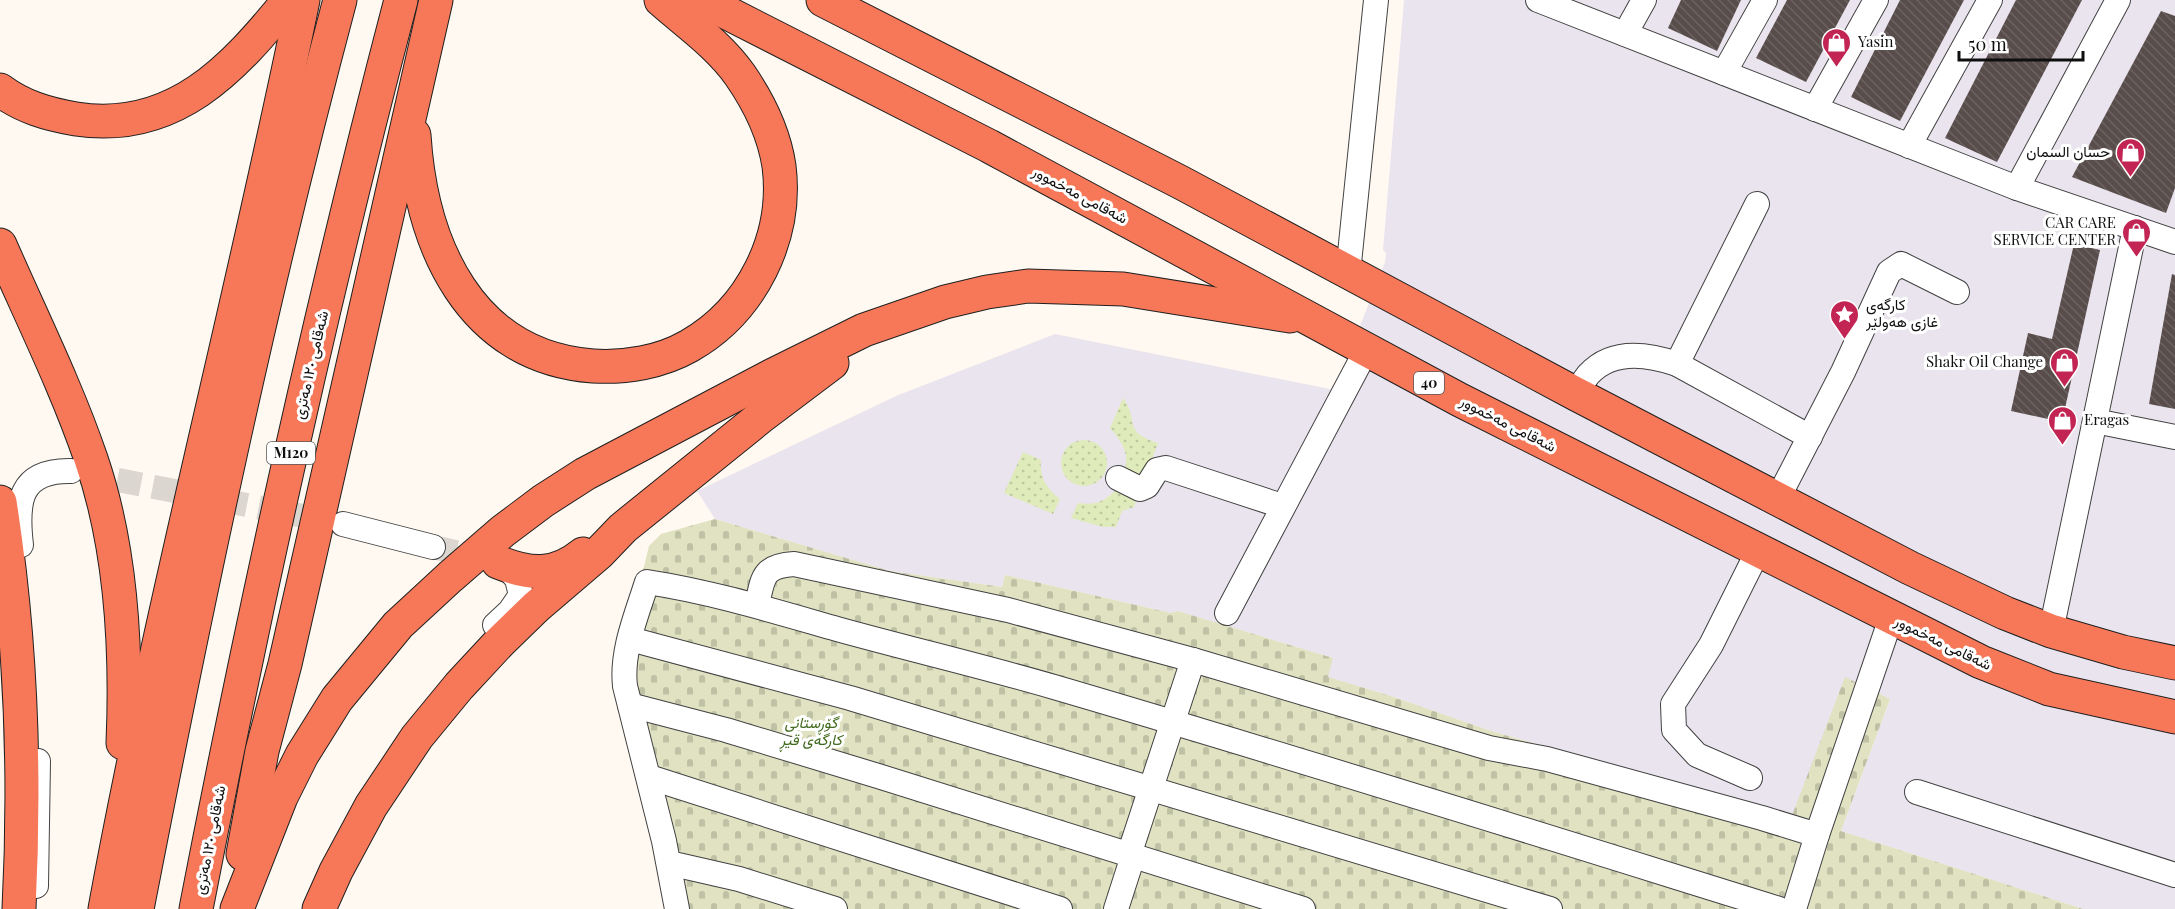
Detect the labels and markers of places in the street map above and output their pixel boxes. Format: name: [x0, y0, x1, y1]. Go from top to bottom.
shop icon: Yasin: [1821, 26, 1853, 68]
place label: Yasin: [1857, 31, 1893, 51]
shop icon: حسان السمان: [2115, 136, 2147, 178]
place label: حسان السمان: [2026, 141, 2110, 161]
place label: CAR CARE SERVICE CENTER: [1994, 212, 2116, 249]
shop icon: CAR CARE SERVICE CENTER: [2121, 216, 2153, 258]
place label: کارگەی غازی هەولێر: [1865, 294, 1938, 332]
place icon: کارگەی غازی هەولێر: [1829, 298, 1861, 340]
shop icon: Shakr Oil Change: [2048, 346, 2080, 388]
place label: Shakr Oil Change: [1926, 351, 2043, 371]
shop icon: Eragas: [2047, 404, 2079, 446]
place label: Eragas: [2084, 409, 2129, 429]

